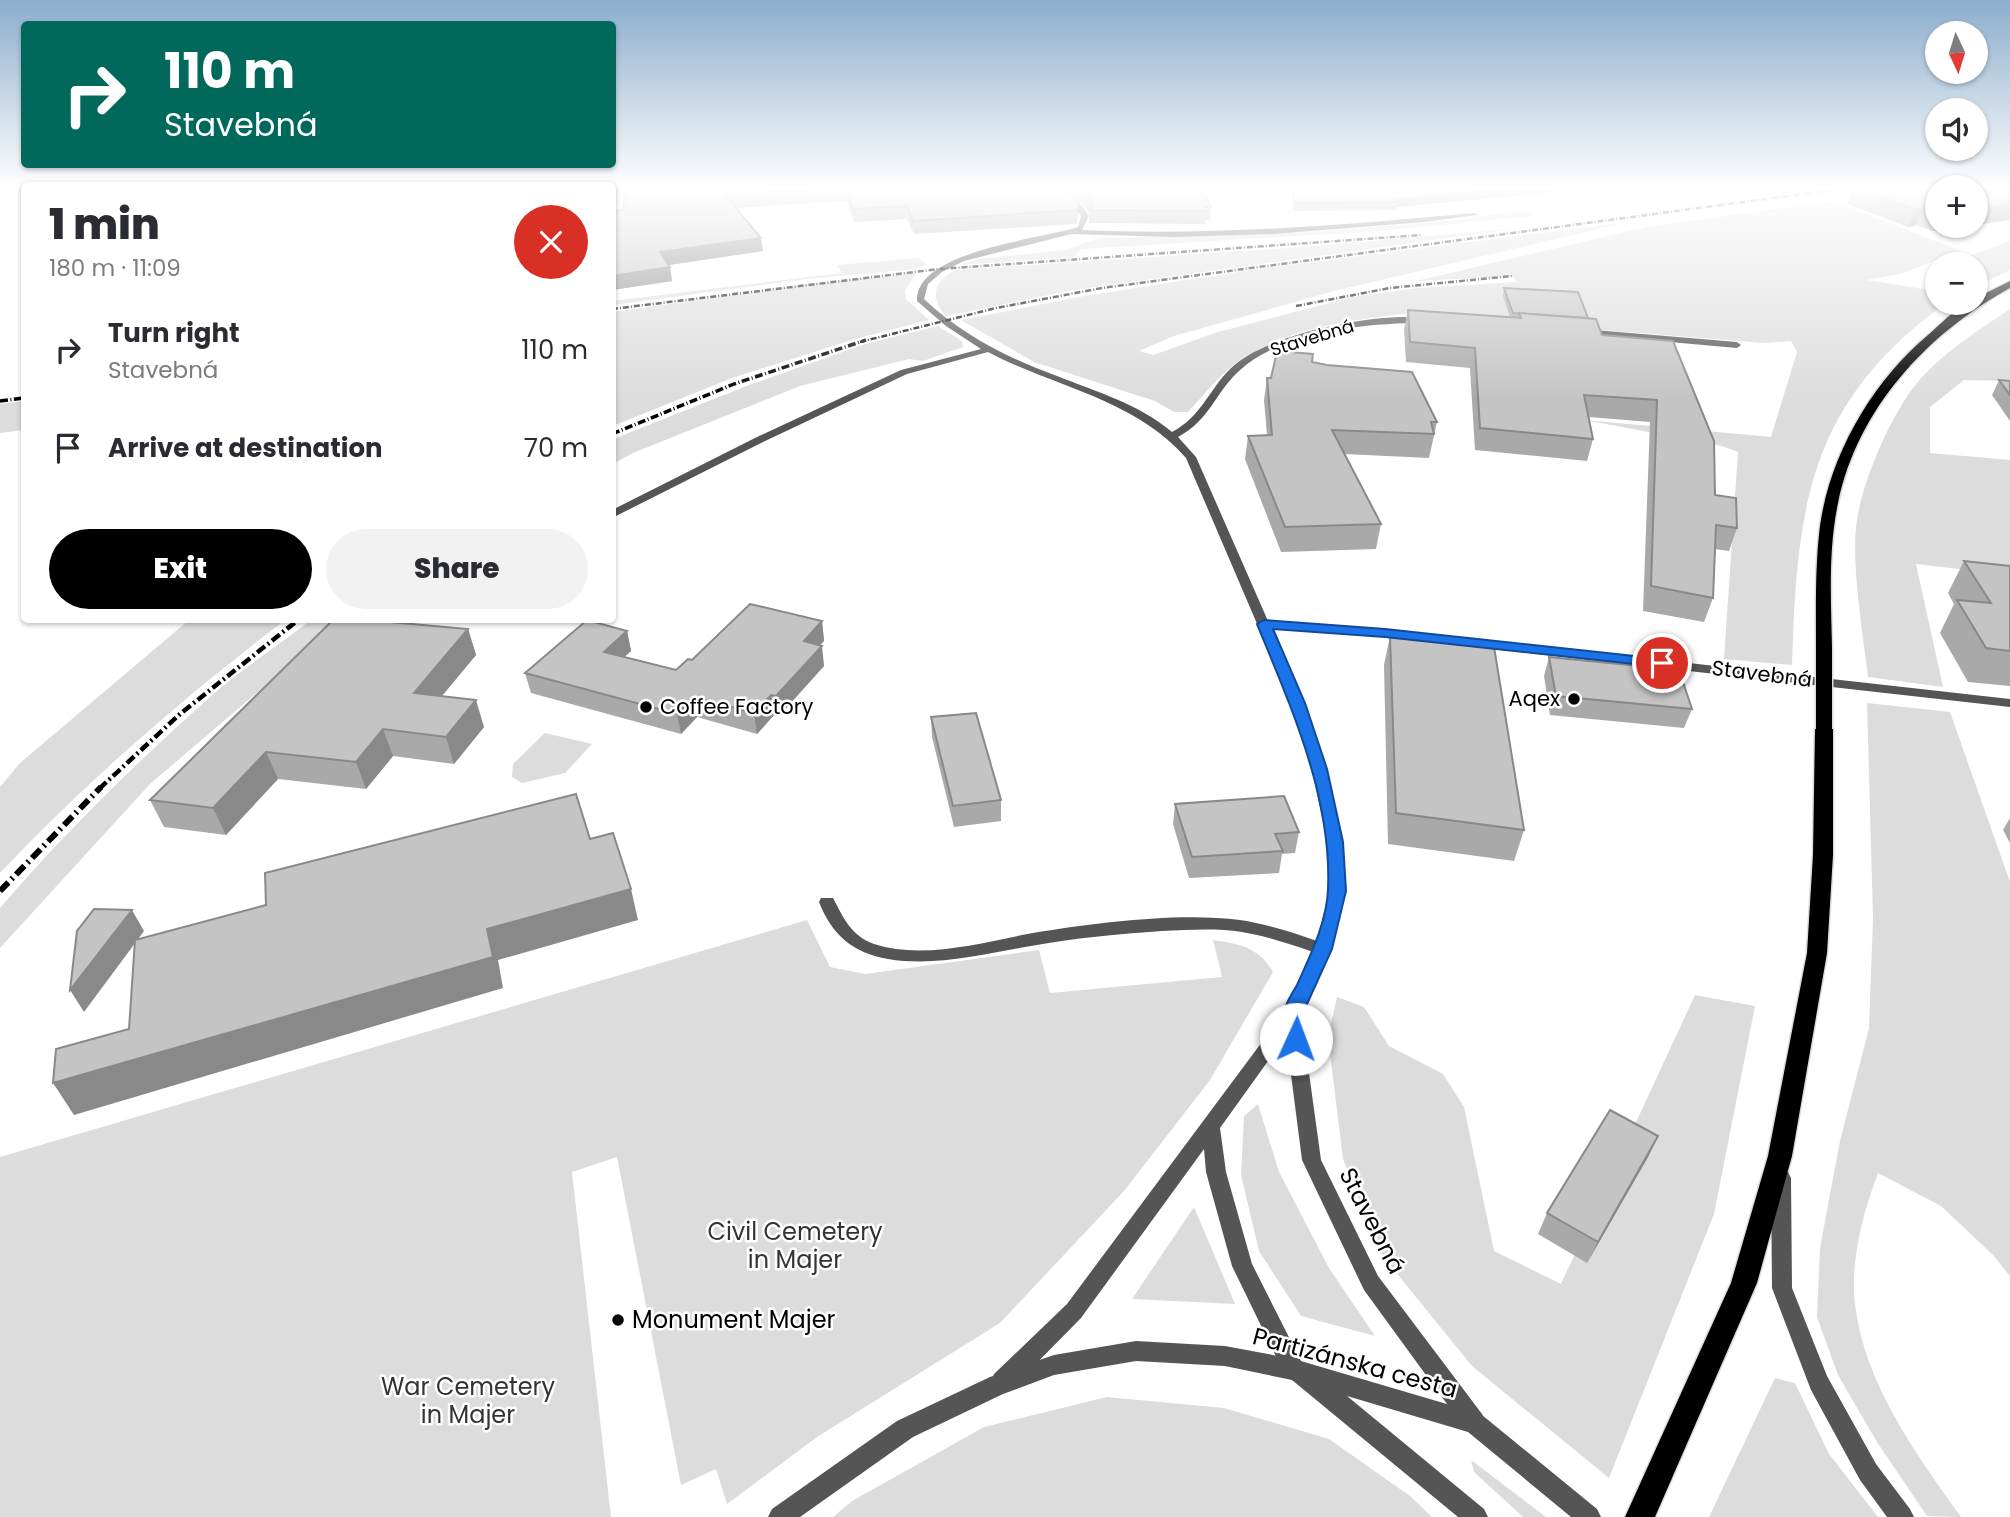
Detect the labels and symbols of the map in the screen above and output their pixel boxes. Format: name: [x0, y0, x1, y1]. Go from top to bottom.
north arrow: [1925, 21, 1988, 84]
street label: Stavebná: [1267, 313, 1357, 362]
pin: [1632, 633, 1692, 693]
street label: Stavebná: [1710, 653, 1814, 694]
place label: Aqex: [1509, 684, 1560, 713]
marker: Aqex: [1566, 691, 1582, 707]
place label: Coffee Factory: [660, 692, 814, 721]
marker: Coffee Factory: [638, 699, 654, 715]
position arrow: [1259, 1002, 1333, 1076]
street label: Stavebná: [1332, 1162, 1413, 1280]
park label: Civil Cemetery in Majer: [707, 1215, 883, 1276]
place label: Monument Majer: [632, 1303, 836, 1336]
marker: Monument Majer: [610, 1312, 626, 1328]
street label: Partizánska cesta: [1249, 1319, 1461, 1406]
park label: War Cemetery in Majer: [381, 1370, 556, 1431]

